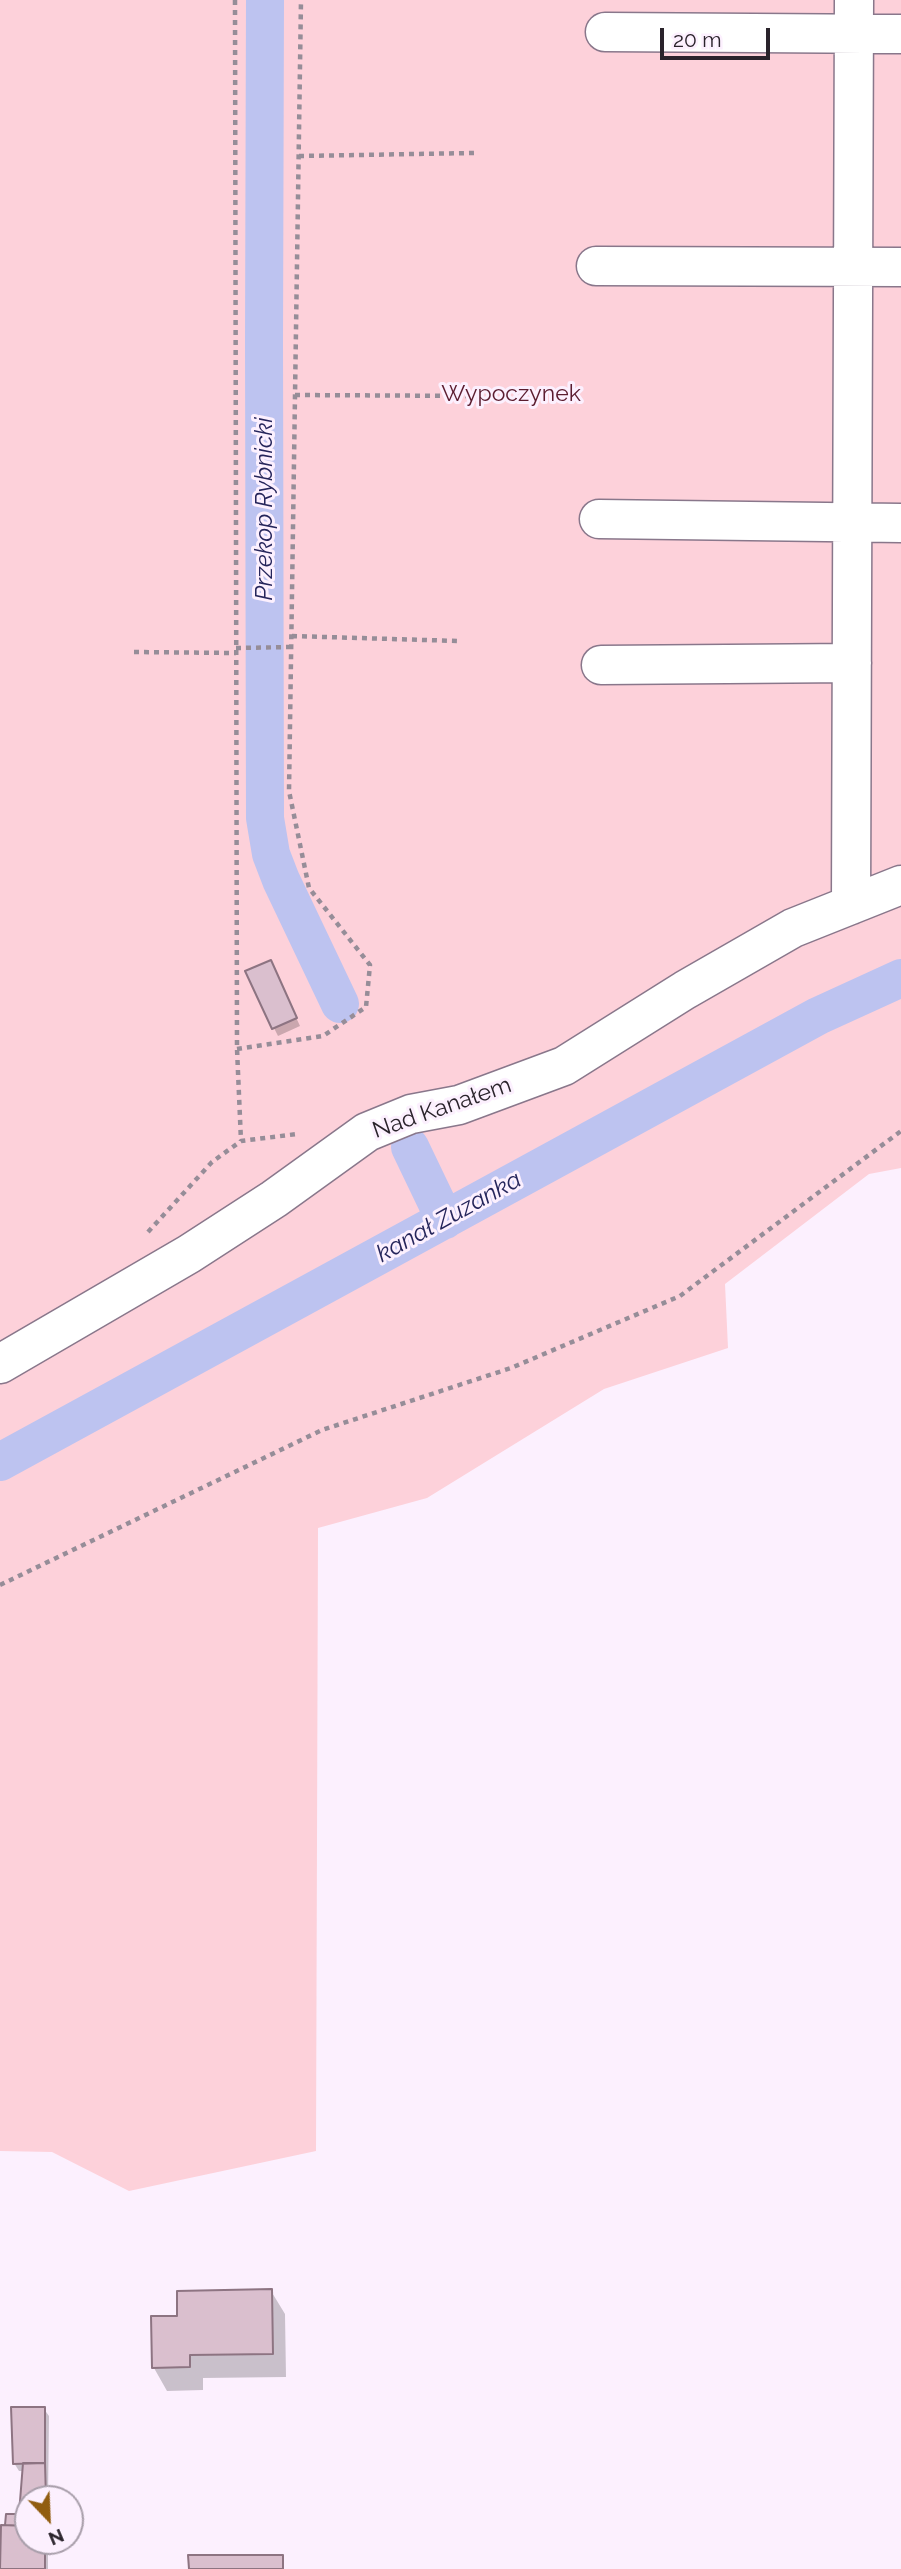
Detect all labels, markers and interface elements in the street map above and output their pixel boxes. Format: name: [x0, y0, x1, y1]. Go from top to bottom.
scale bar: [663, 14, 773, 58]
text: 20 m: [673, 27, 721, 52]
park label: Wypoczynek: [441, 380, 581, 408]
water label: Przekop Rybnicki: [251, 417, 279, 601]
street label: Nad Kanałem: [369, 1071, 515, 1145]
water label: kanał Zuzanka: [372, 1165, 526, 1269]
north arrow: [14, 2485, 84, 2555]
text: N: [45, 2525, 67, 2550]

